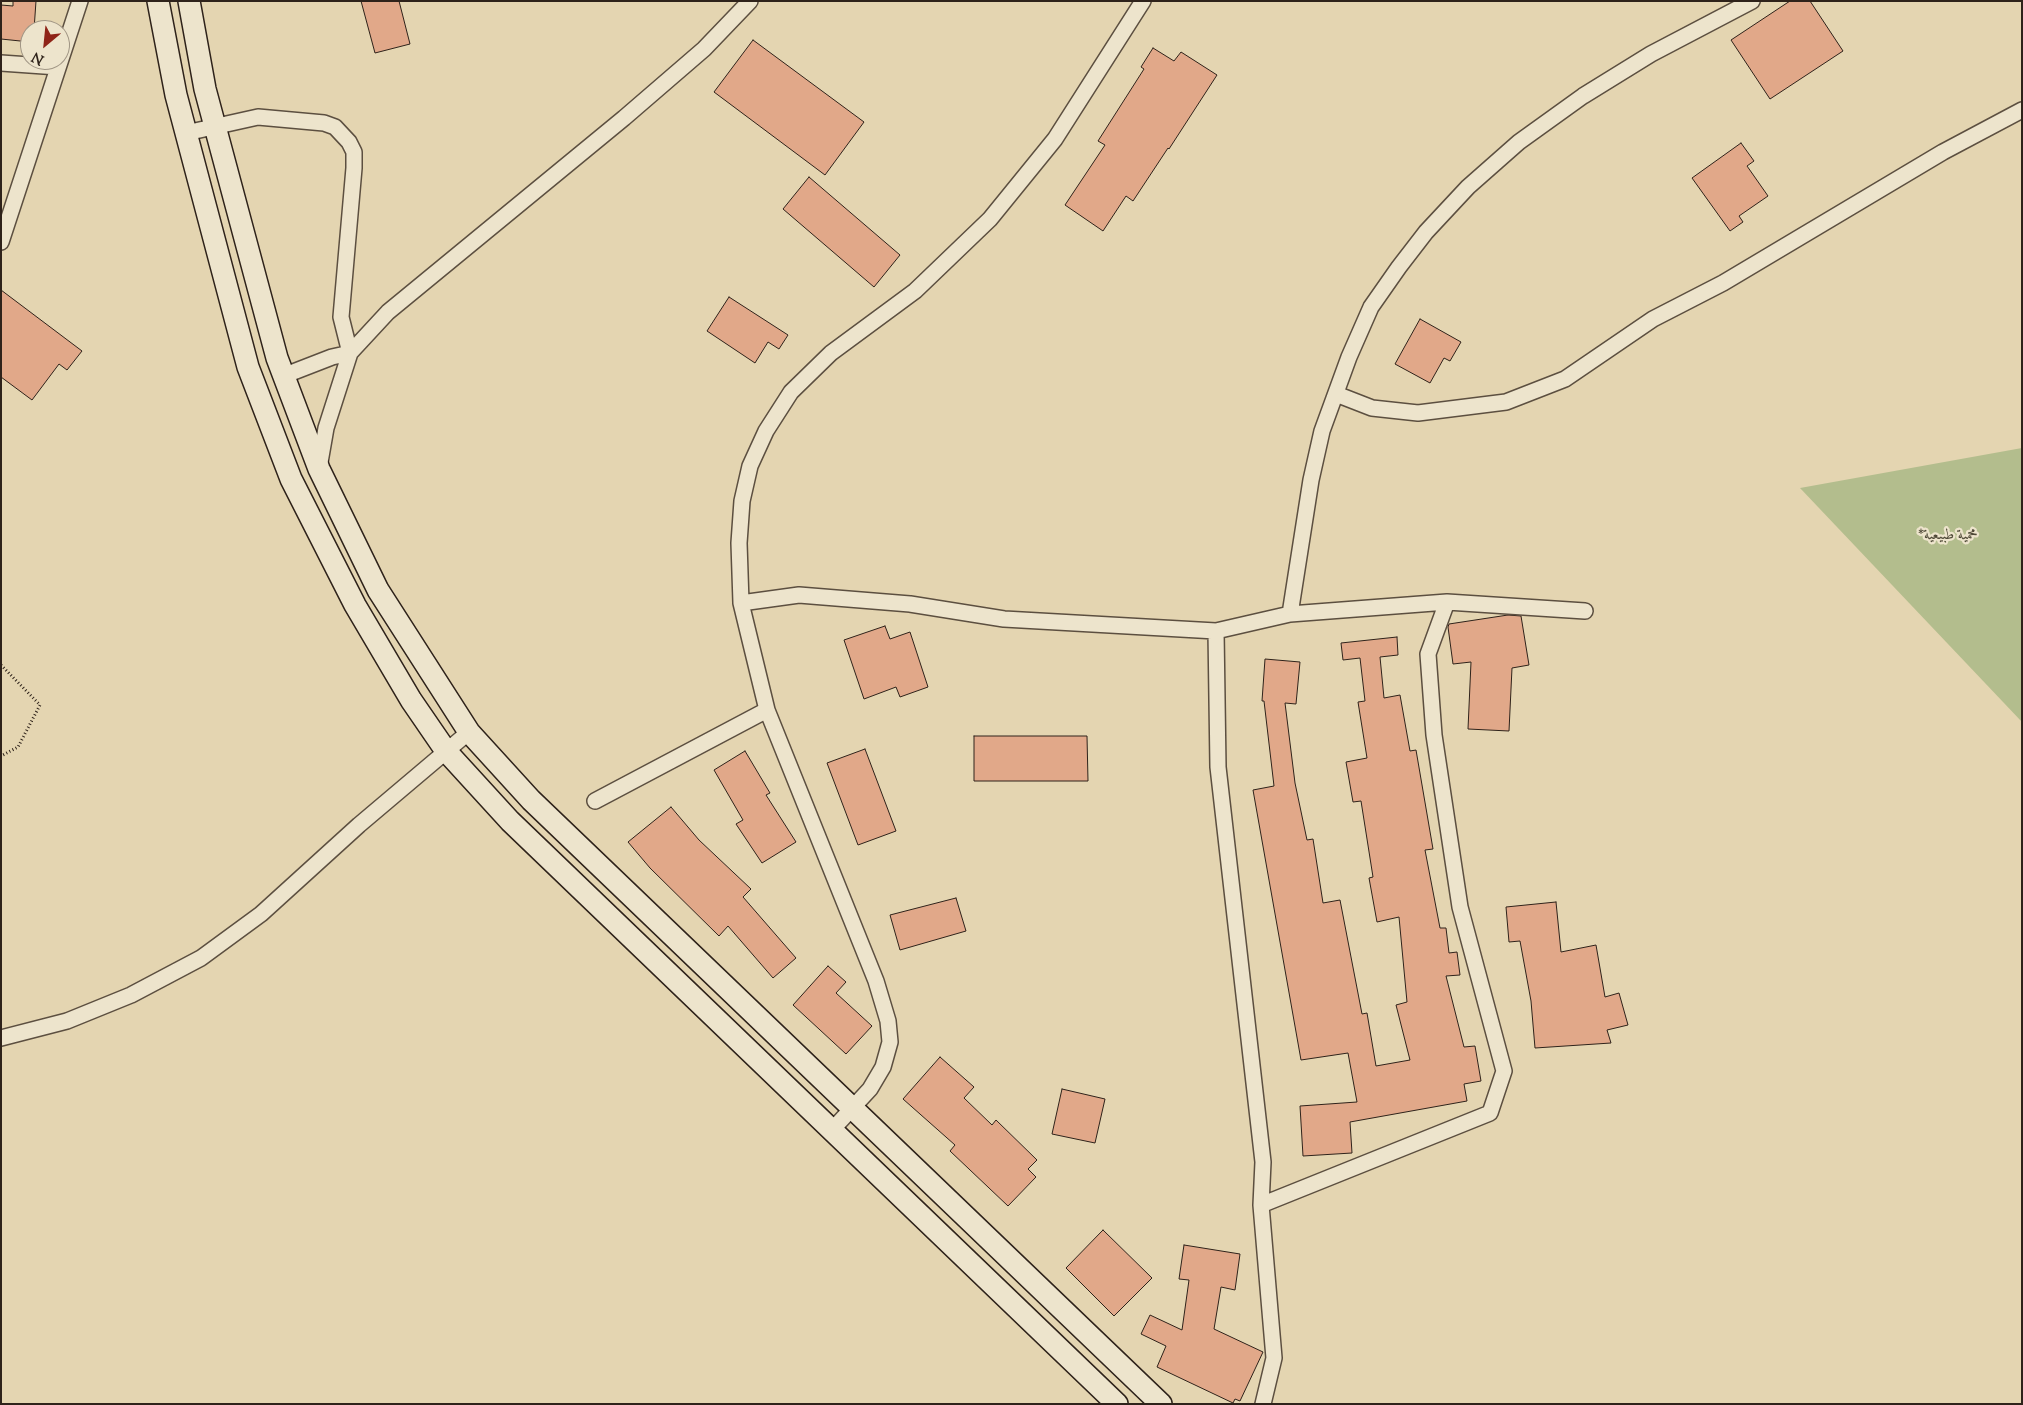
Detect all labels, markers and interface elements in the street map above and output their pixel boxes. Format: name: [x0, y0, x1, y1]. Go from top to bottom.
north arrow: [20, 20, 70, 70]
text: N: [29, 46, 48, 69]
park label: *محمية طبيعية: [1918, 527, 1978, 545]

